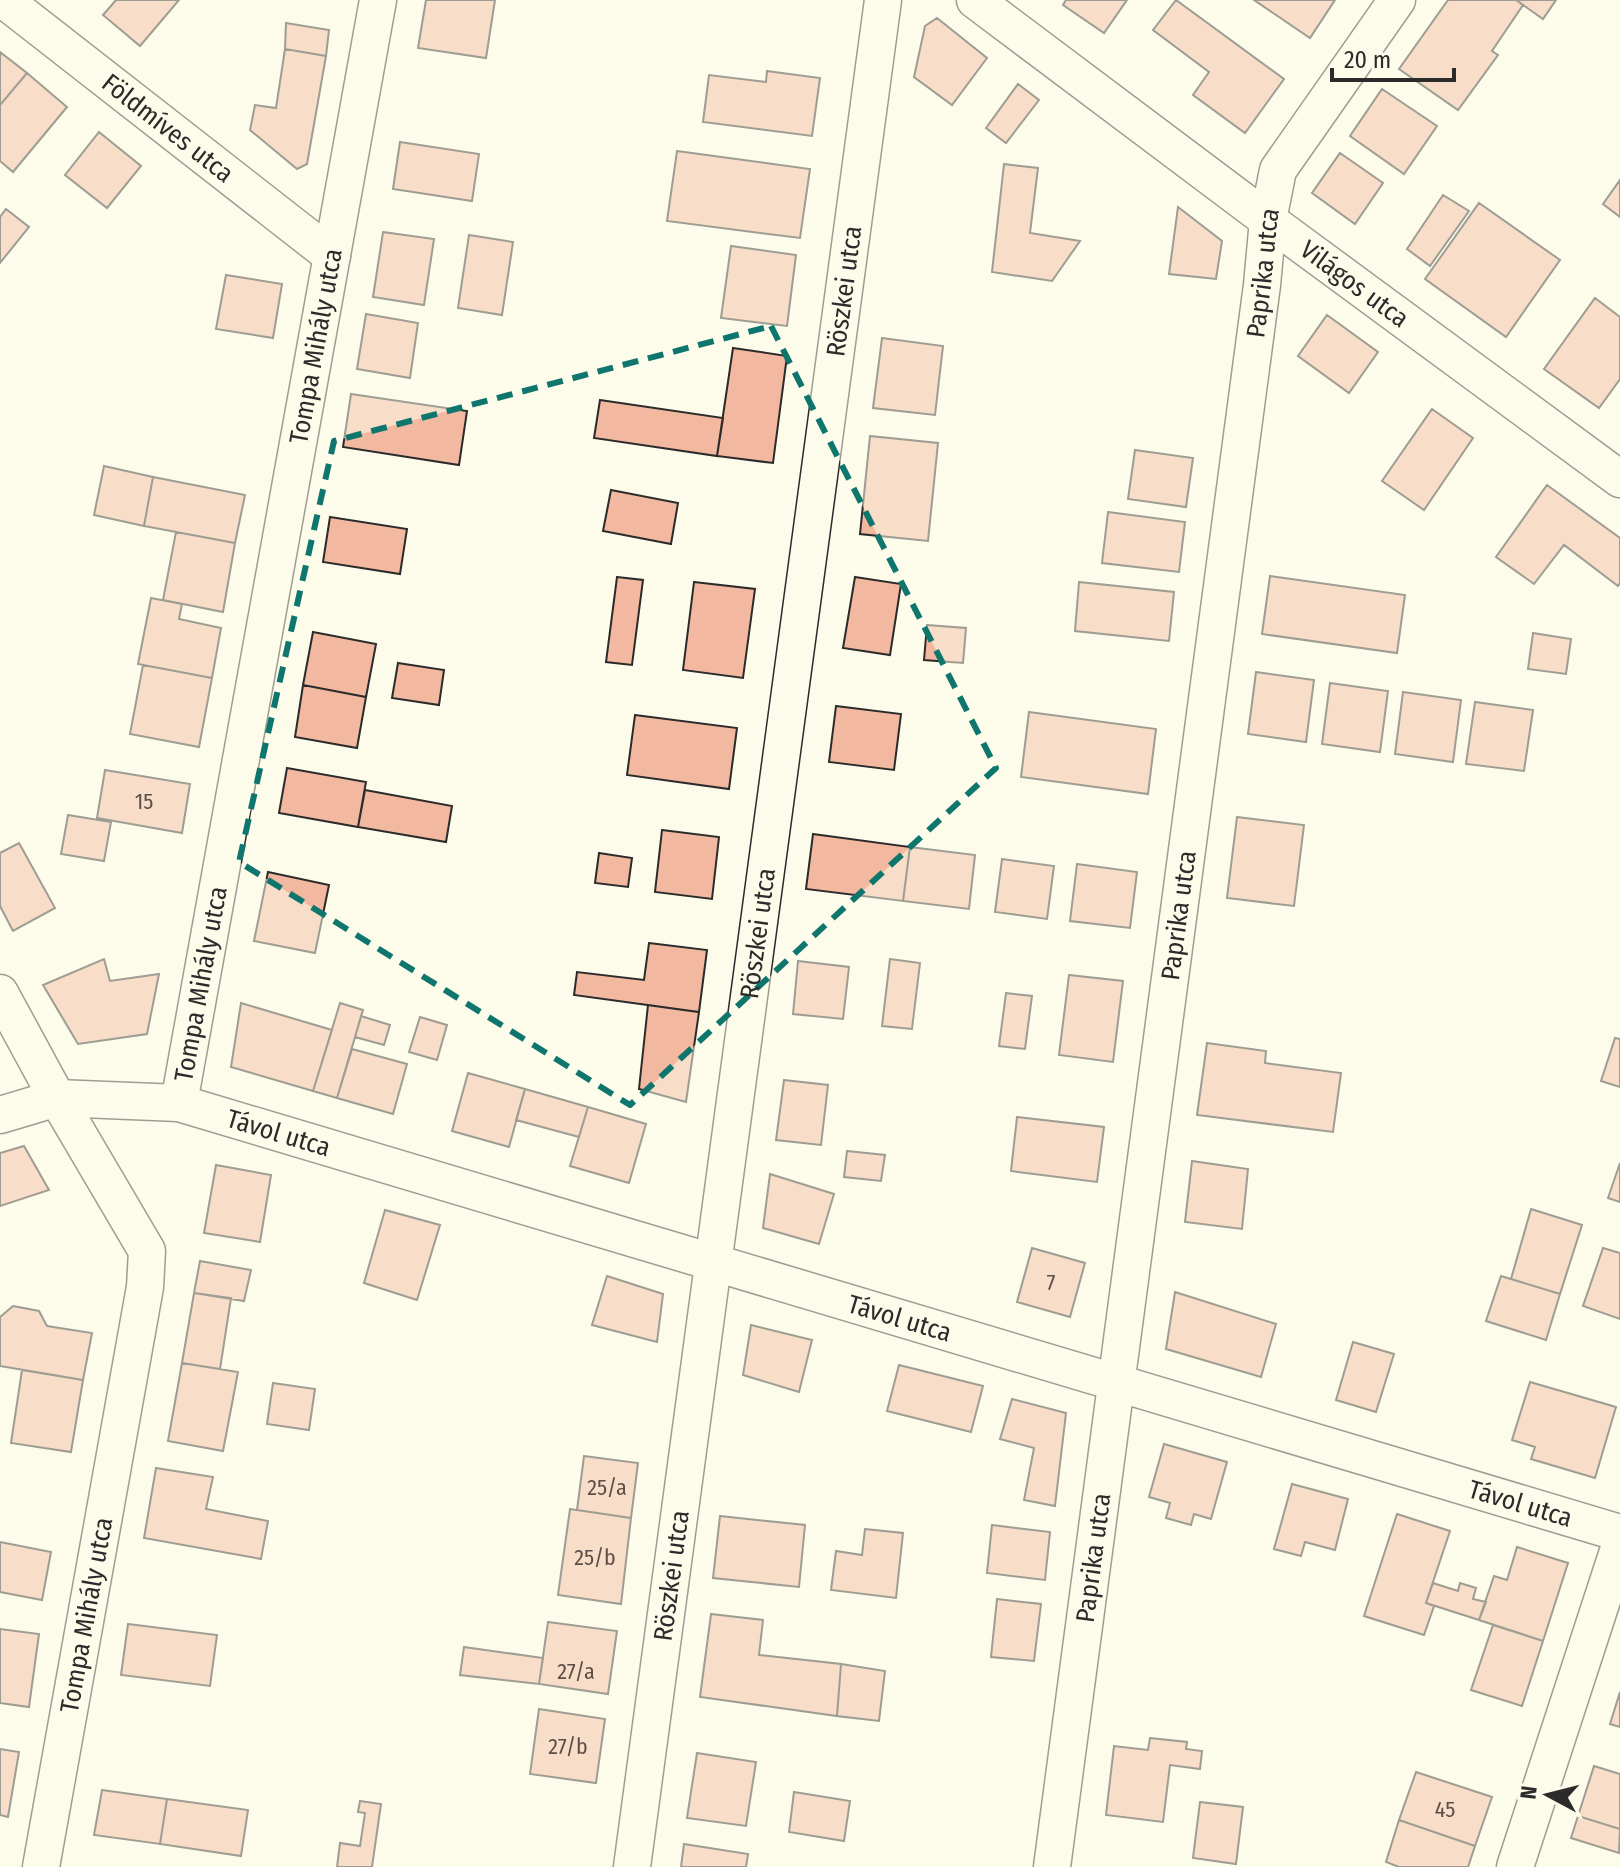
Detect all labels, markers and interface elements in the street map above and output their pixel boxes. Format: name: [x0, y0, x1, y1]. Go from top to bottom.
scale bar: [1332, 32, 1454, 82]
text: 20 m: [1344, 46, 1391, 74]
street label: Földmíves utca: [96, 67, 240, 189]
street label: Paprika utca: [1240, 205, 1286, 340]
street label: Röszkei utca: [820, 224, 868, 359]
street label: Világos utca: [1294, 234, 1415, 334]
street label: Tompa Mihály utca: [283, 246, 349, 446]
house number: 15: [135, 788, 153, 815]
street label: Paprika utca: [1155, 849, 1203, 982]
street label: Röszkei utca: [734, 866, 782, 1001]
street label: Tompa Mihály utca: [168, 884, 234, 1084]
street label: Távol utca: [223, 1103, 334, 1163]
house number: 7: [1047, 1269, 1056, 1296]
street label: Távol utca: [844, 1288, 955, 1349]
house number: 25/a: [587, 1474, 627, 1501]
street label: Távol utca: [1465, 1474, 1576, 1534]
street label: Paprika utca: [1070, 1491, 1117, 1624]
street label: Röszkei utca: [648, 1508, 696, 1643]
street label: Tompa Mihály utca: [54, 1515, 119, 1715]
house number: 25/b: [574, 1544, 616, 1571]
house number: 27/a: [557, 1658, 595, 1685]
house number: 27/b: [548, 1733, 588, 1760]
north arrow: [1508, 1755, 1588, 1835]
text: N: [1514, 1784, 1543, 1801]
house number: 45: [1435, 1796, 1455, 1823]

